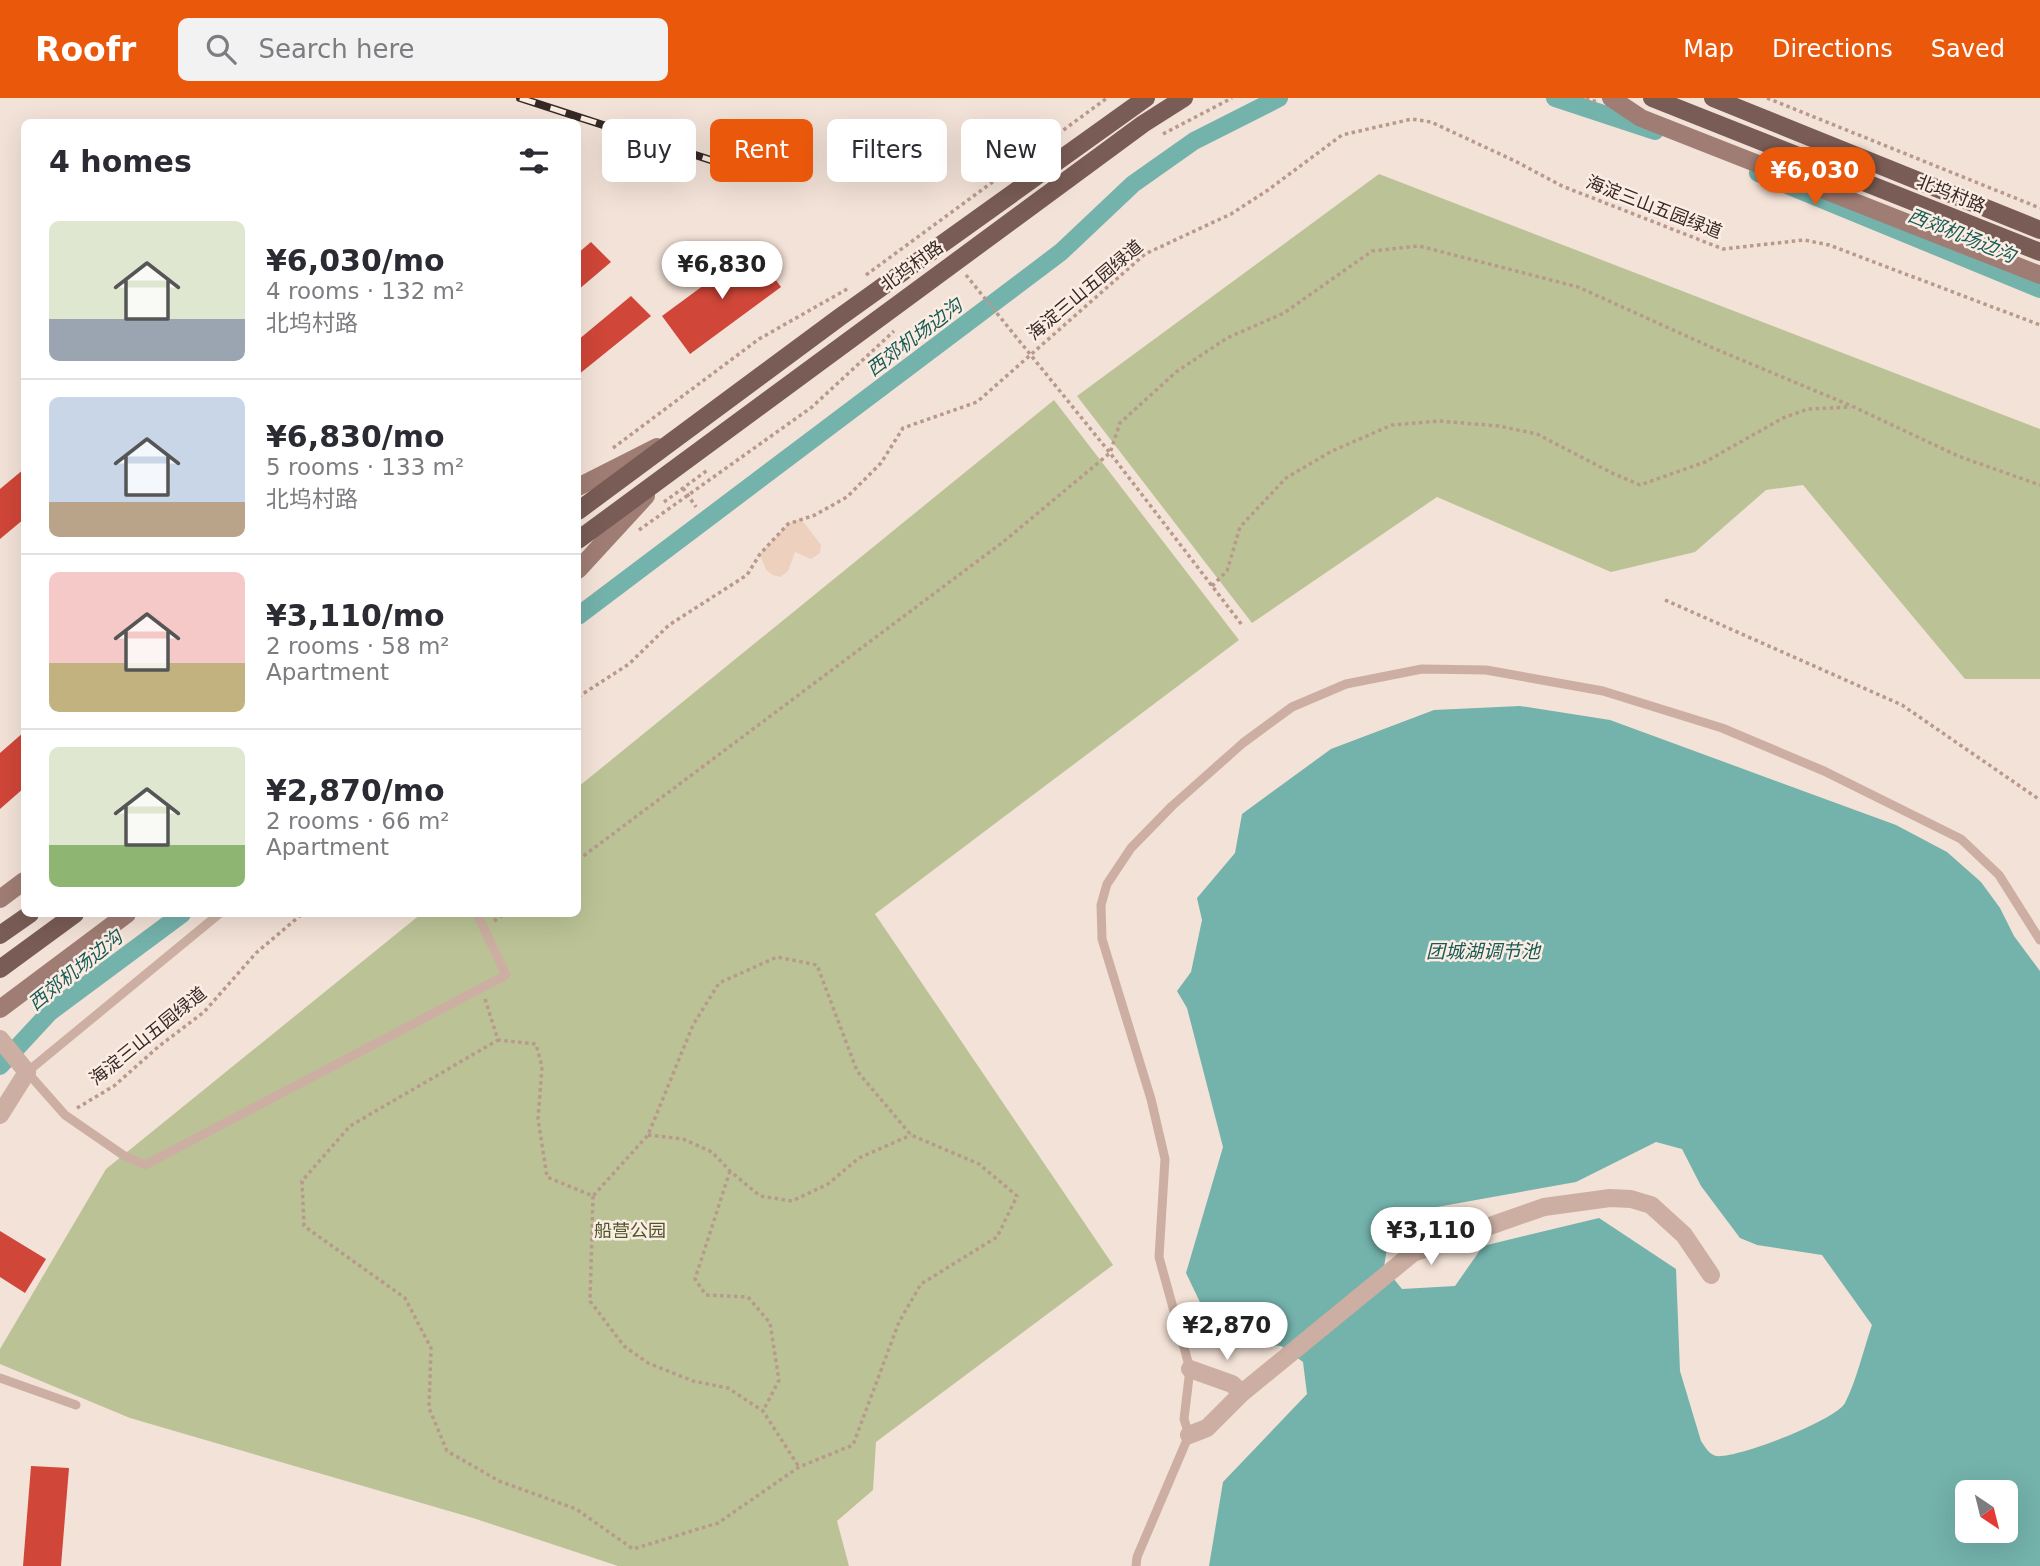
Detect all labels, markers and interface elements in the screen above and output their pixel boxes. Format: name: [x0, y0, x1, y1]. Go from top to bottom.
search box: [178, 18, 668, 81]
text: Roofr: [35, 30, 136, 69]
icon: search: [202, 30, 240, 68]
text: Search here: [258, 34, 415, 64]
text: Map: [1683, 35, 1734, 63]
text: Directions: [1772, 35, 1893, 63]
text: Saved: [1931, 35, 2005, 63]
chip: Buy: [602, 119, 696, 182]
chip: Rent: [710, 119, 813, 182]
chip: Filters: [827, 119, 947, 182]
chip: New: [961, 119, 1061, 182]
icon: filters: [515, 142, 553, 180]
text: 4 homes: [49, 144, 192, 179]
pin: ¥6,030: [1758, 148, 1872, 207]
text: ¥6,030: [1771, 157, 1859, 183]
street label: 北坞村路: [1914, 170, 1988, 217]
street label: 海淀三山五园绿道: [1583, 171, 1725, 242]
water label: 西郊机场边沟: [1905, 203, 2021, 267]
street label: 海淀三山五园绿道: [1023, 235, 1147, 344]
street label: 北坞村路: [876, 236, 947, 295]
pin: ¥6,830: [665, 242, 779, 301]
text: ¥6,030/mo: [266, 243, 445, 278]
icon: home: [105, 249, 189, 333]
text: ¥6,830: [678, 251, 766, 277]
text: 4 rooms · 132 m²: [266, 278, 464, 304]
water label: 西郊机场边沟: [862, 293, 968, 380]
text: 北坞村路: [266, 310, 358, 336]
text: ¥6,830/mo: [266, 419, 445, 454]
icon: home: [105, 425, 189, 509]
text: 5 rooms · 133 m²: [266, 454, 464, 480]
text: 北坞村路: [266, 486, 358, 512]
text: ¥3,110/mo: [266, 598, 445, 633]
icon: home: [105, 600, 189, 684]
text: 2 rooms · 58 m²: [266, 633, 450, 659]
text: Apartment: [266, 659, 389, 685]
text: ¥2,870/mo: [266, 773, 445, 808]
icon: home: [105, 775, 189, 859]
text: 2 rooms · 66 m²: [266, 808, 450, 834]
text: Apartment: [266, 834, 389, 860]
water label: 西郊机场边沟: [24, 924, 128, 1014]
water label: 团城湖调节池: [1426, 940, 1542, 962]
street label: 海淀三山五园绿道: [85, 982, 210, 1089]
pin: ¥3,110: [1374, 1208, 1488, 1267]
text: ¥3,110: [1387, 1217, 1475, 1243]
park label: 船营公园: [594, 1220, 666, 1241]
pin: ¥2,870: [1170, 1302, 1284, 1362]
text: ¥2,870: [1183, 1312, 1271, 1338]
north arrow: [1955, 1480, 2018, 1544]
map controls: [1955, 1480, 2018, 1543]

